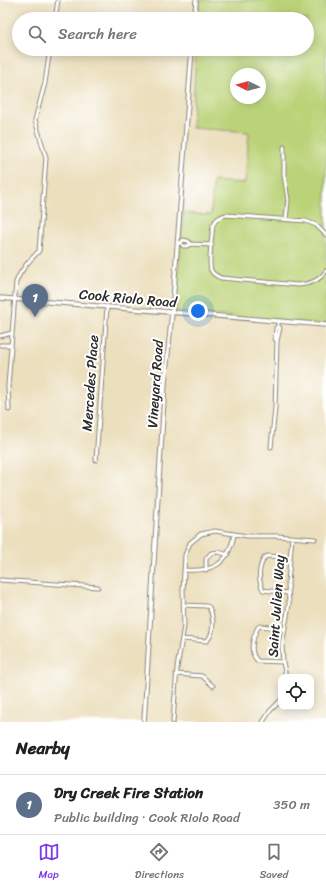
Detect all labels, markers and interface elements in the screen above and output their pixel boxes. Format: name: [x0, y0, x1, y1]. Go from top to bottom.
search box: [12, 12, 314, 56]
text: Search here: [58, 21, 137, 47]
icon: search: [26, 23, 48, 45]
north arrow: [230, 68, 266, 104]
street label: Cook Riolo Road: [78, 282, 179, 315]
pin: 1: [22, 284, 48, 317]
your location: [188, 301, 208, 321]
street label: Mercedes Place: [75, 334, 106, 432]
street label: Vineyard Road: [140, 338, 171, 429]
street label: Saint Julien Way: [260, 553, 293, 658]
map controls: [278, 674, 314, 710]
button: locate: [278, 674, 314, 710]
text: Nearby: [16, 733, 70, 763]
text: Dry Creek Fire Station: [54, 780, 203, 806]
text: 1: [26, 793, 32, 816]
text: 350 m: [273, 793, 310, 816]
text: Public building · Cook Riolo Road: [54, 806, 240, 829]
tab: Map: [38, 841, 60, 884]
tab: Directions: [135, 841, 184, 884]
tab: Saved: [259, 841, 288, 884]

